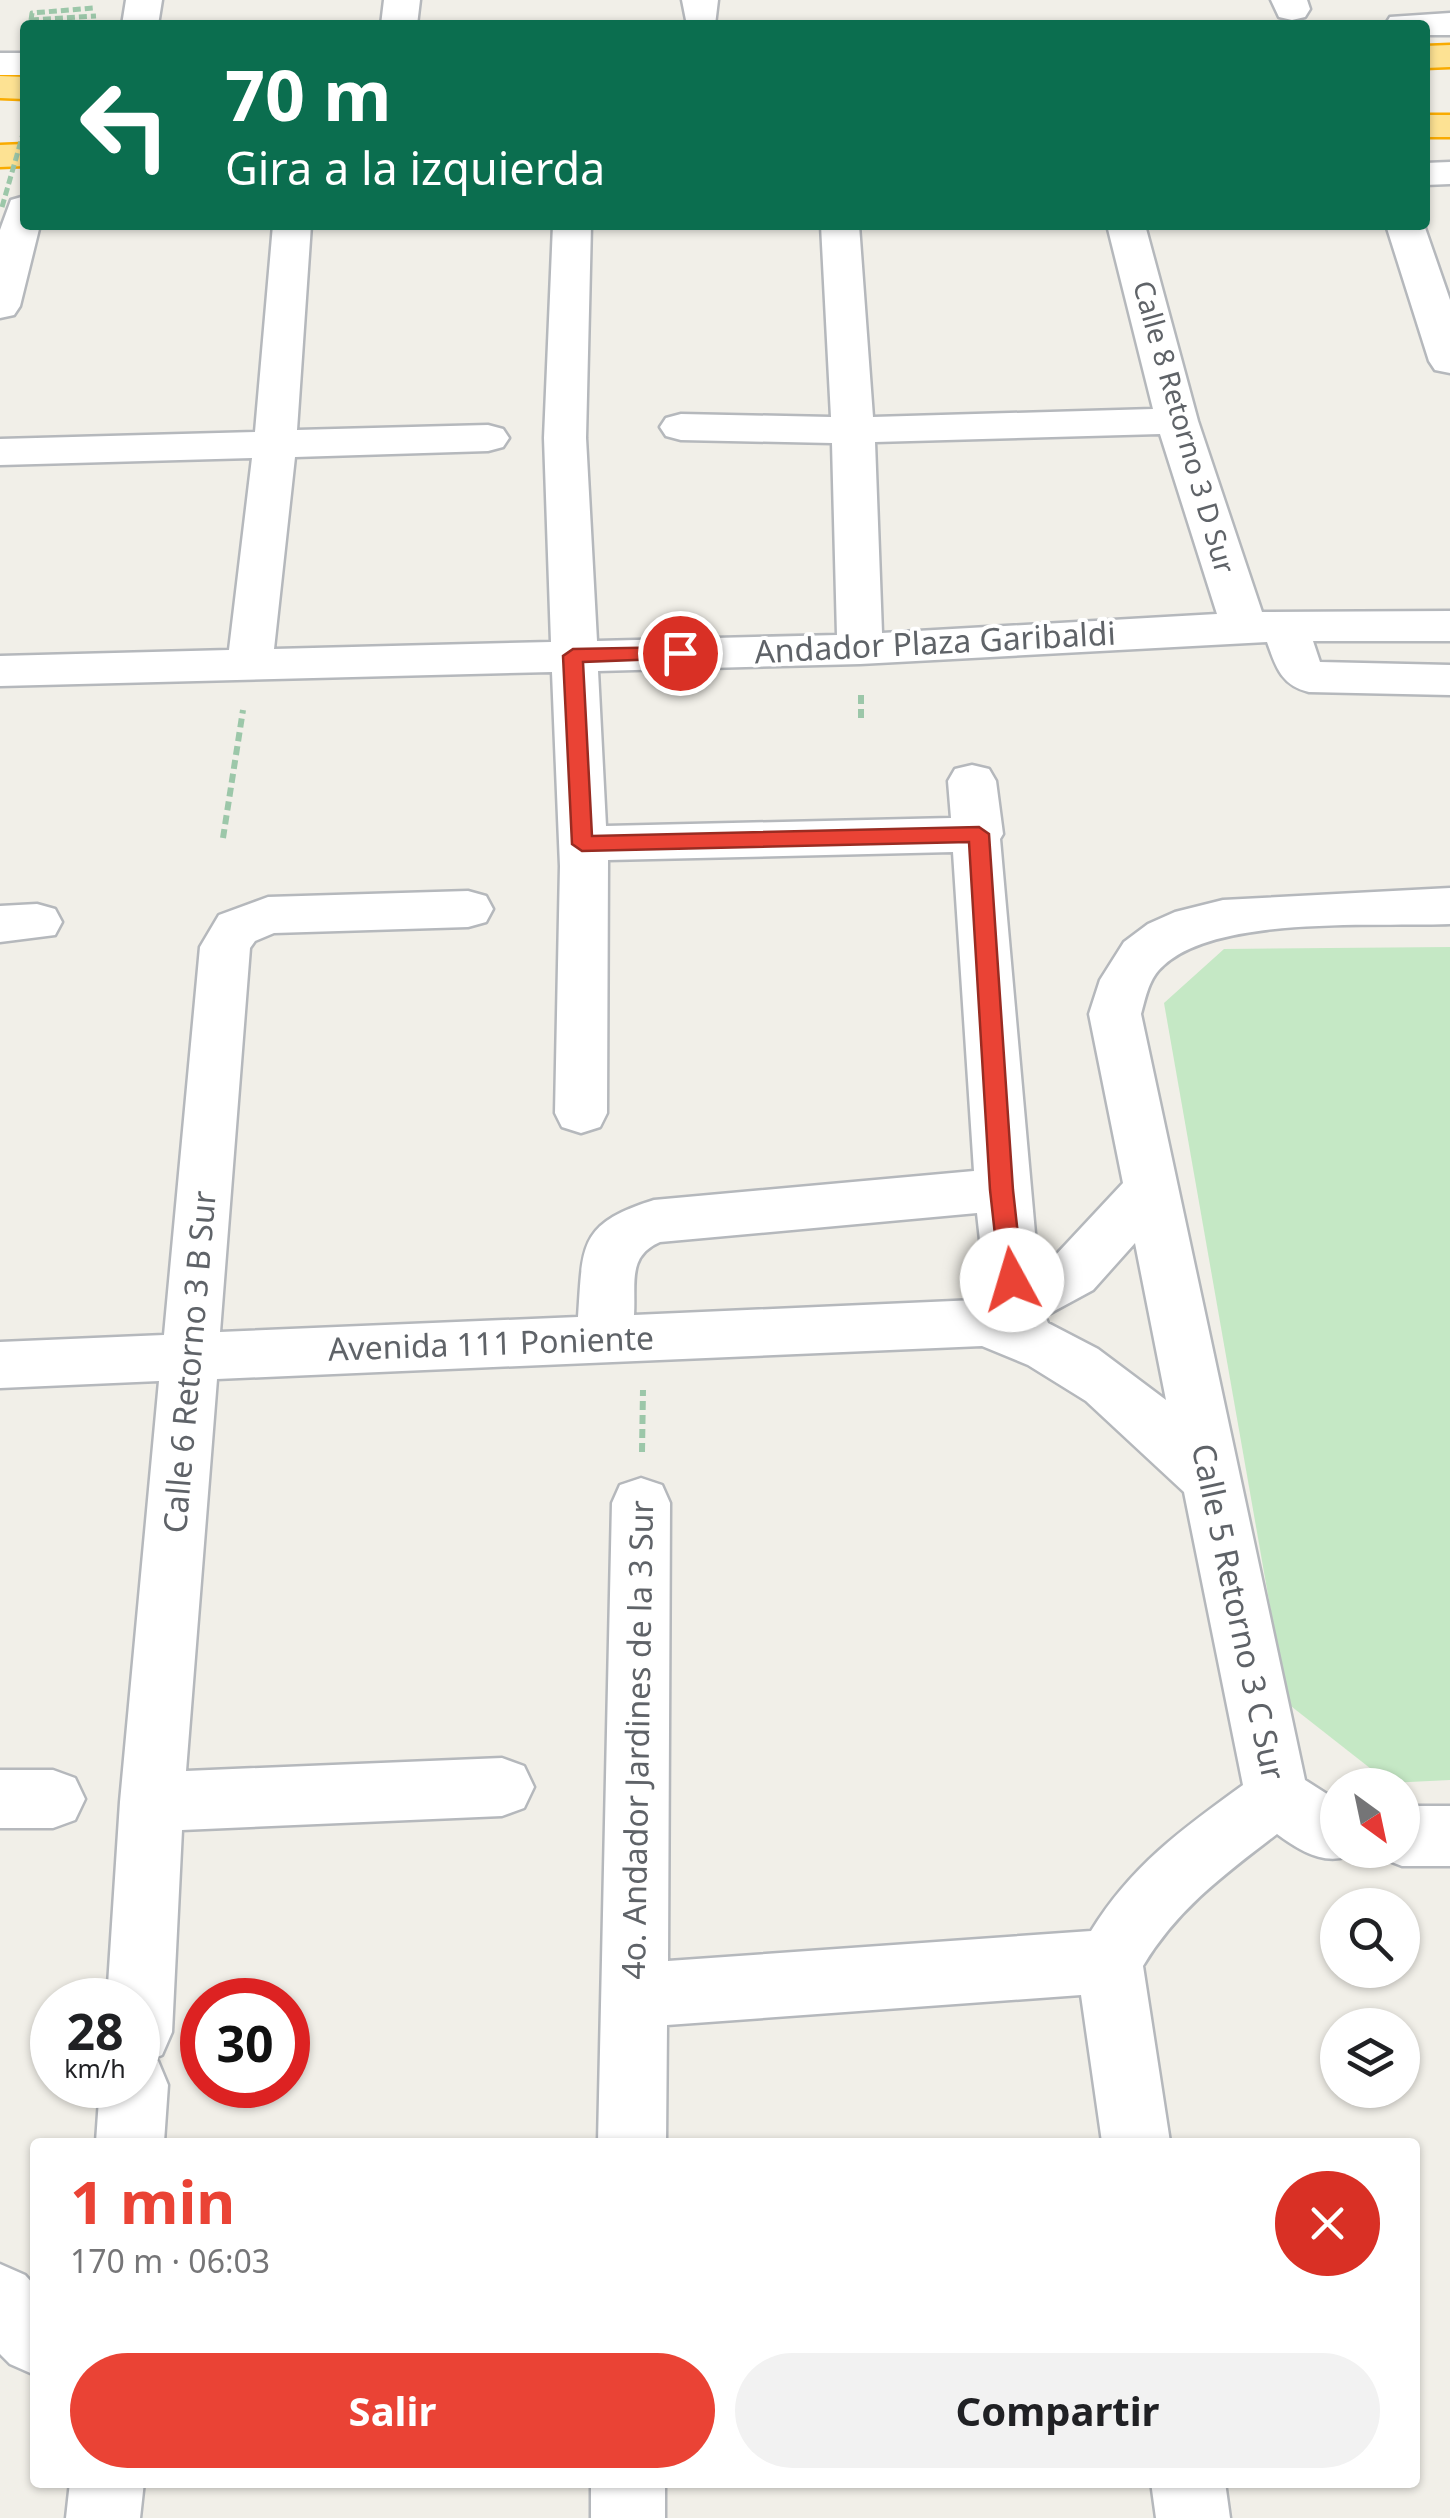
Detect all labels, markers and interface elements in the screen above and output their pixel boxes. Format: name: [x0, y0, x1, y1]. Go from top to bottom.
text: 70 m: [225, 46, 392, 142]
icon: left: [60, 60, 190, 190]
text: Gira a la izquierda: [225, 137, 605, 198]
street label: Calle 8 Retorno 3 D Sur: [1125, 276, 1245, 578]
pin: [638, 611, 723, 696]
street label: Andador Plaza Garibaldi: [753, 611, 1117, 672]
icon: arrive: [653, 626, 708, 681]
street label: Calle 6 Retorno 3 B Sur: [152, 1189, 225, 1535]
position arrow: [960, 1228, 1064, 1332]
street label: Avenida 111 Poniente: [327, 1315, 655, 1370]
street label: Calle 5 Retorno 3 C Sur: [1183, 1439, 1296, 1784]
street label: 4o. Andador Jardines de la 3 Sur: [611, 1500, 662, 1980]
north arrow: [1320, 1768, 1420, 1868]
map controls: [1320, 1768, 1420, 2108]
button: search: [1320, 1888, 1420, 1988]
speed limit sign: 30: [180, 1978, 310, 2108]
text: 28: [66, 1997, 124, 2065]
button: layers: [1320, 2008, 1420, 2108]
text: km/h: [64, 2051, 126, 2085]
text: 1 min: [70, 2160, 235, 2242]
button: close: [1275, 2171, 1380, 2276]
text: 170 m · 06:03: [70, 2239, 270, 2282]
button: Salir: [70, 2353, 715, 2468]
button: Compartir: [735, 2353, 1380, 2468]

